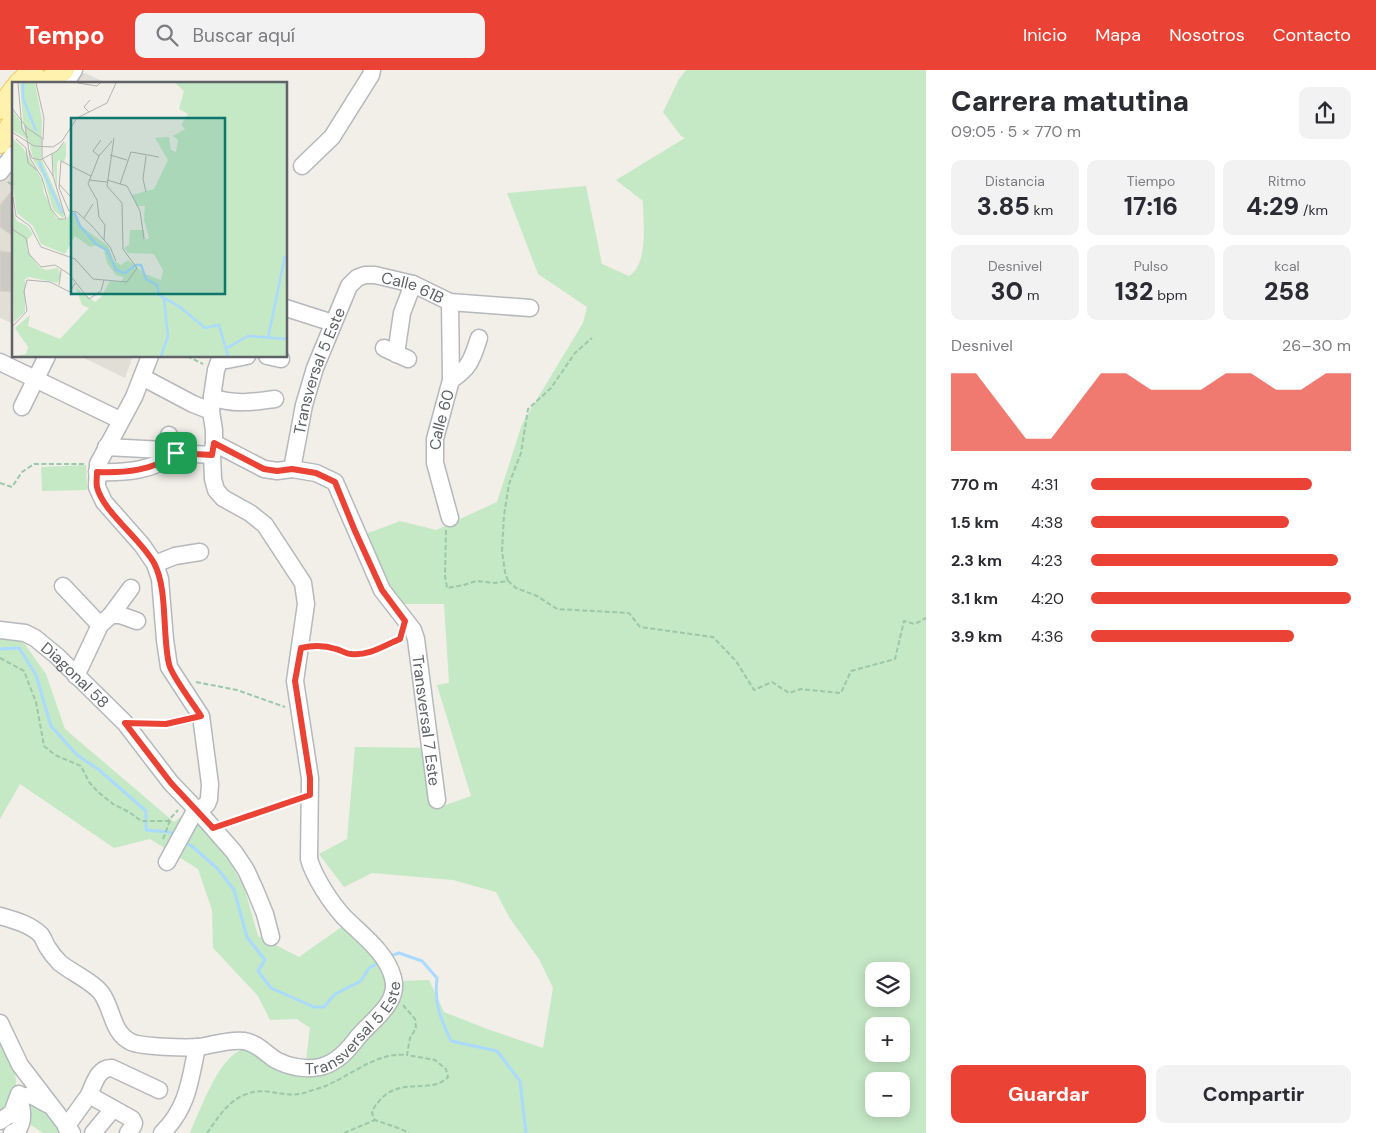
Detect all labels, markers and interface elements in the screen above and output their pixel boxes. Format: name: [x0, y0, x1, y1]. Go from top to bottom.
search box: [135, 13, 485, 58]
text: Tempo: [25, 20, 105, 51]
icon: search: [153, 21, 181, 49]
text: Buscar aquí: [193, 23, 295, 48]
text: Inicio: [1023, 23, 1067, 47]
text: Mapa: [1095, 23, 1141, 47]
text: Nosotros: [1169, 23, 1245, 47]
text: Contacto: [1273, 23, 1351, 47]
inset map: [12, 82, 288, 358]
text: Carrera matutina: [951, 83, 1189, 120]
button: share: [1299, 87, 1351, 139]
text: 09:05 · 5 × 770 m: [951, 121, 1081, 142]
text: Distancia: [985, 172, 1045, 190]
text: Tiempo: [1127, 172, 1175, 190]
text: Ritmo: [1268, 172, 1306, 190]
text: 3.85: [977, 190, 1030, 223]
text: 17:16: [1124, 190, 1178, 223]
text: 4:29: [1246, 190, 1299, 223]
text: km: [1030, 201, 1053, 219]
text: /km: [1299, 201, 1328, 219]
text: Desnivel: [988, 257, 1042, 275]
text: Pulso: [1134, 257, 1168, 275]
text: kcal: [1274, 257, 1300, 275]
street label: Calle 61B: [379, 267, 447, 308]
text: 30: [991, 275, 1023, 308]
text: 132: [1115, 275, 1154, 308]
text: 258: [1264, 275, 1310, 308]
text: m: [1023, 286, 1039, 304]
text: bpm: [1154, 286, 1187, 304]
street label: Transversal 5 Este: [289, 304, 350, 436]
text: Desnivel: [951, 335, 1013, 356]
text: 26–30 m: [1282, 335, 1351, 356]
street label: Calle 60: [425, 387, 459, 450]
pin: [155, 432, 197, 474]
icon: arrive: [162, 439, 190, 467]
text: 770 m: [951, 474, 998, 495]
text: 4:31: [1031, 474, 1058, 495]
text: 1.5 km: [951, 512, 999, 533]
text: 4:38: [1031, 512, 1063, 533]
text: 2.3 km: [951, 550, 1002, 571]
text: 4:23: [1031, 550, 1063, 571]
text: 3.1 km: [951, 588, 998, 609]
text: 4:20: [1031, 588, 1064, 609]
text: 3.9 km: [951, 626, 1002, 647]
text: 4:36: [1031, 626, 1063, 647]
street label: Diagonal 58: [37, 637, 114, 713]
street label: Transversal 7 Este: [407, 654, 445, 787]
map controls: [865, 962, 910, 1117]
button: layers: [865, 962, 910, 1007]
street label: Transversal 5 Este: [305, 981, 405, 1079]
button: +: [865, 1017, 910, 1062]
button: Guardar: [951, 1065, 1146, 1123]
button: Compartir: [1156, 1065, 1351, 1123]
button: −: [865, 1072, 910, 1117]

